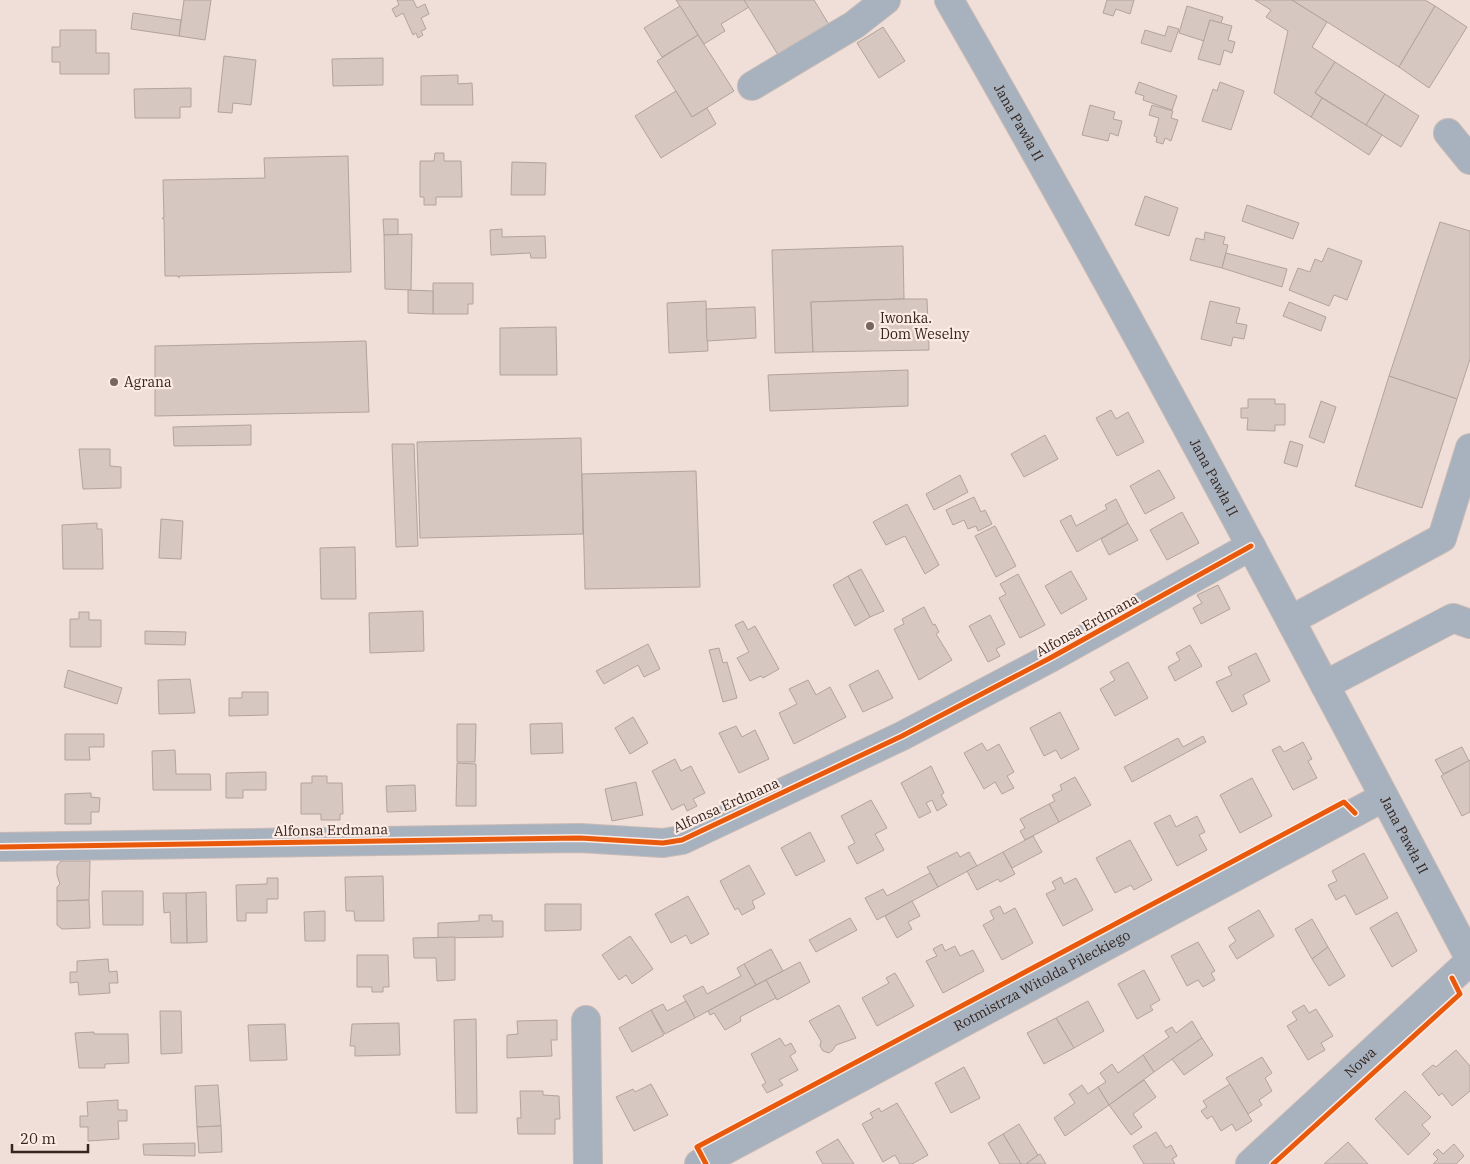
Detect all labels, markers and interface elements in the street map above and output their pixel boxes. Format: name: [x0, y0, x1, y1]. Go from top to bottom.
street label: Jana Pawła II: [990, 81, 1048, 164]
place label: Iwonka. Dom Weselny: [880, 309, 970, 343]
marker: Iwonka. Dom Weselny: [864, 320, 876, 332]
place label: Agrana: [124, 373, 172, 391]
marker: Agrana: [108, 376, 120, 388]
street label: Jana Pawła II: [1186, 435, 1242, 519]
street label: Alfonsa Erdmana: [1033, 589, 1142, 661]
street label: Alfonsa Erdmana: [670, 773, 782, 836]
street label: Jana Pawła II: [1376, 793, 1432, 877]
street label: Alfonsa Erdmana: [274, 820, 389, 840]
street label: Rotmistrza Witolda Pileckiego: [951, 926, 1133, 1035]
street label: Nowa: [1341, 1043, 1380, 1081]
scale bar: [12, 1122, 89, 1154]
text: 20 m: [20, 1129, 56, 1148]

